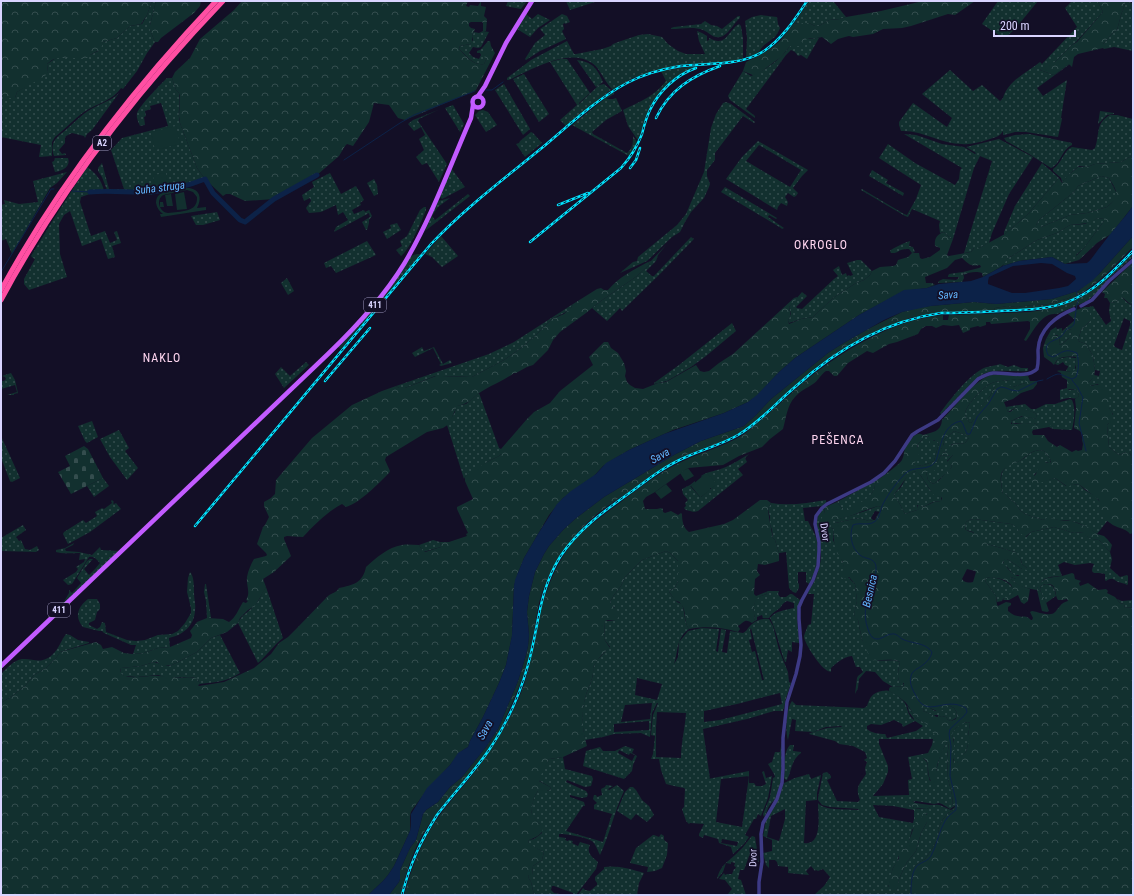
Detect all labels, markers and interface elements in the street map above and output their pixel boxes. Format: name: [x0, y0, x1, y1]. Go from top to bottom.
scale bar: [994, 12, 1075, 38]
text: 200 m: [1000, 19, 1030, 33]
road number: A2: [93, 136, 111, 150]
water label: Suha struga: [134, 178, 186, 198]
district label: OKROGLO: [794, 238, 848, 252]
water label: Sava: [937, 288, 959, 302]
road number: 411: [364, 298, 386, 312]
district label: NAKLO: [143, 351, 181, 365]
district label: PEŠENCA: [812, 432, 864, 447]
water label: Sava: [648, 445, 672, 467]
street label: Dvor: [818, 522, 832, 542]
water label: Besnica: [860, 573, 880, 609]
road number: 411: [48, 603, 70, 617]
water label: Sava: [474, 718, 496, 742]
street label: Dvor: [747, 849, 759, 867]

